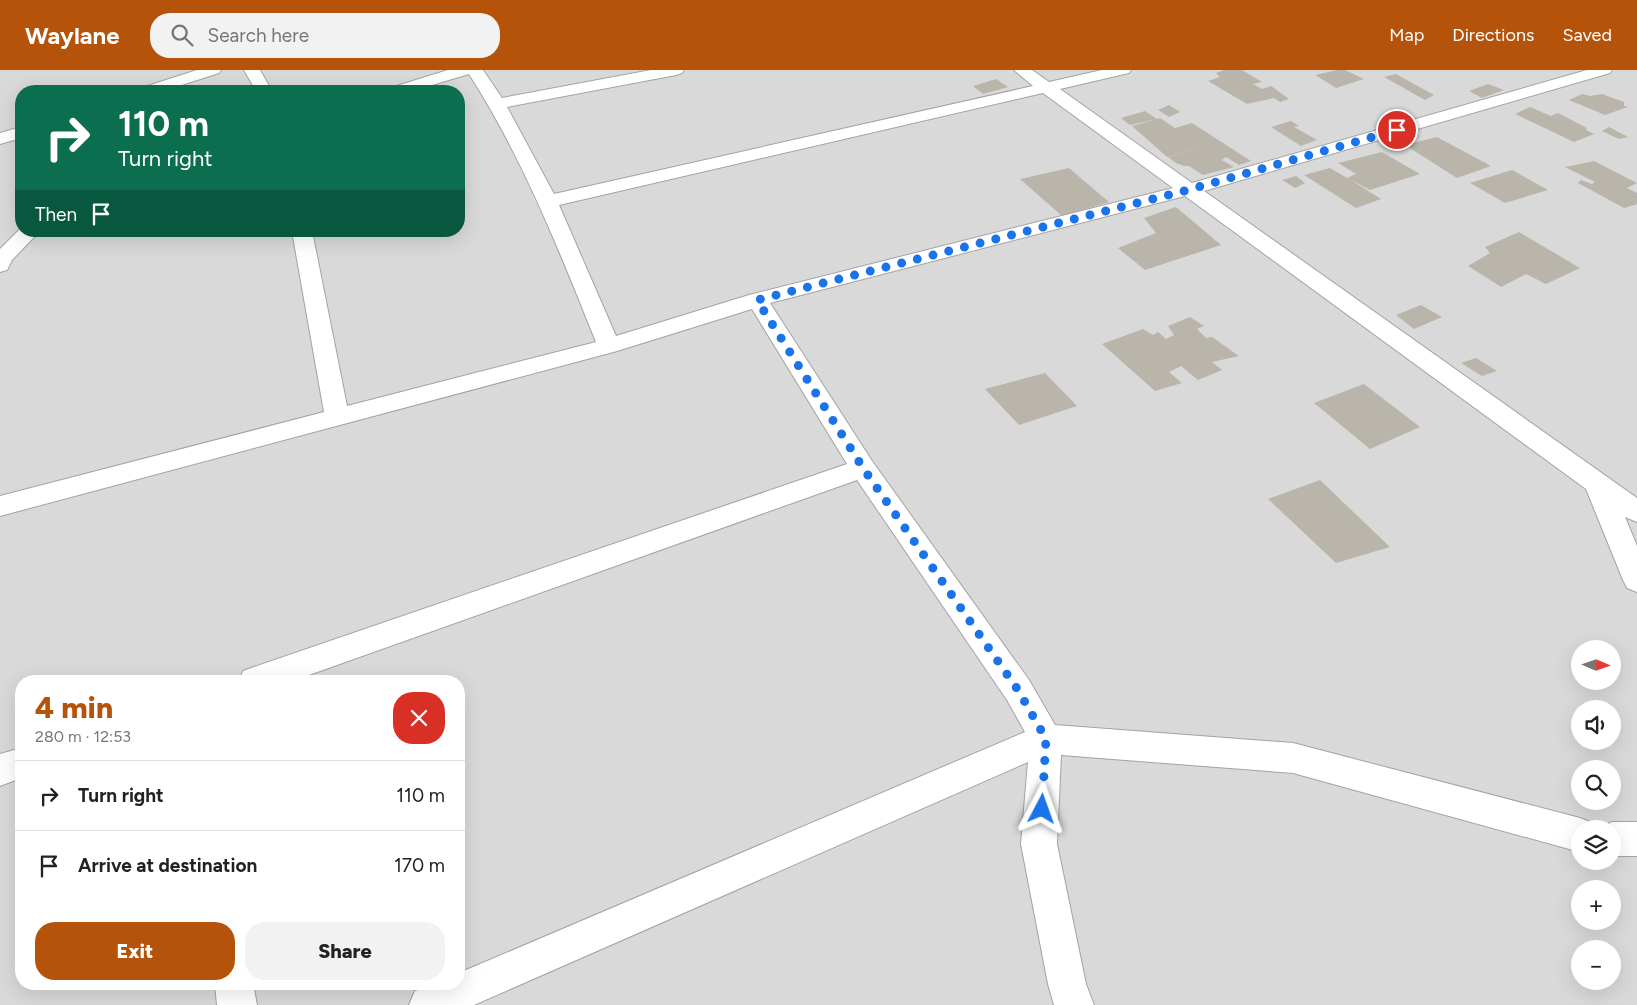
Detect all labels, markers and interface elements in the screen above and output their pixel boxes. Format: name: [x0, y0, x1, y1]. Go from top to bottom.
search box: [150, 13, 500, 58]
text: Waylane: [25, 21, 120, 50]
icon: search: [168, 21, 196, 49]
text: Search here: [208, 24, 309, 47]
text: Map: [1389, 24, 1424, 46]
text: Directions: [1452, 24, 1534, 46]
text: Saved: [1562, 24, 1612, 46]
text: 110 m: [118, 103, 209, 145]
icon: right: [35, 105, 100, 170]
pin: [1376, 109, 1418, 151]
icon: arrive: [1383, 116, 1411, 144]
text: Turn right: [118, 145, 213, 172]
icon: arrive: [87, 200, 115, 228]
text: Then: [35, 203, 77, 226]
north arrow: [1571, 640, 1621, 690]
map controls: [1571, 640, 1621, 990]
text: 4 min: [35, 689, 113, 726]
button: close: [393, 692, 445, 744]
button: sound: [1571, 700, 1621, 750]
text: 280 m · 12:53: [35, 727, 131, 746]
button: search: [1571, 760, 1621, 810]
icon: right: [35, 782, 63, 810]
position arrow: [1015, 782, 1067, 834]
text: Turn right: [78, 784, 164, 807]
text: 110 m: [396, 784, 445, 807]
button: layers: [1571, 820, 1621, 870]
icon: arrive: [35, 852, 63, 880]
text: Arrive at destination: [78, 854, 257, 877]
text: 170 m: [394, 854, 445, 877]
button: +: [1571, 880, 1621, 930]
button: Exit: [35, 922, 235, 980]
button: Share: [245, 922, 445, 980]
button: −: [1571, 940, 1621, 990]

